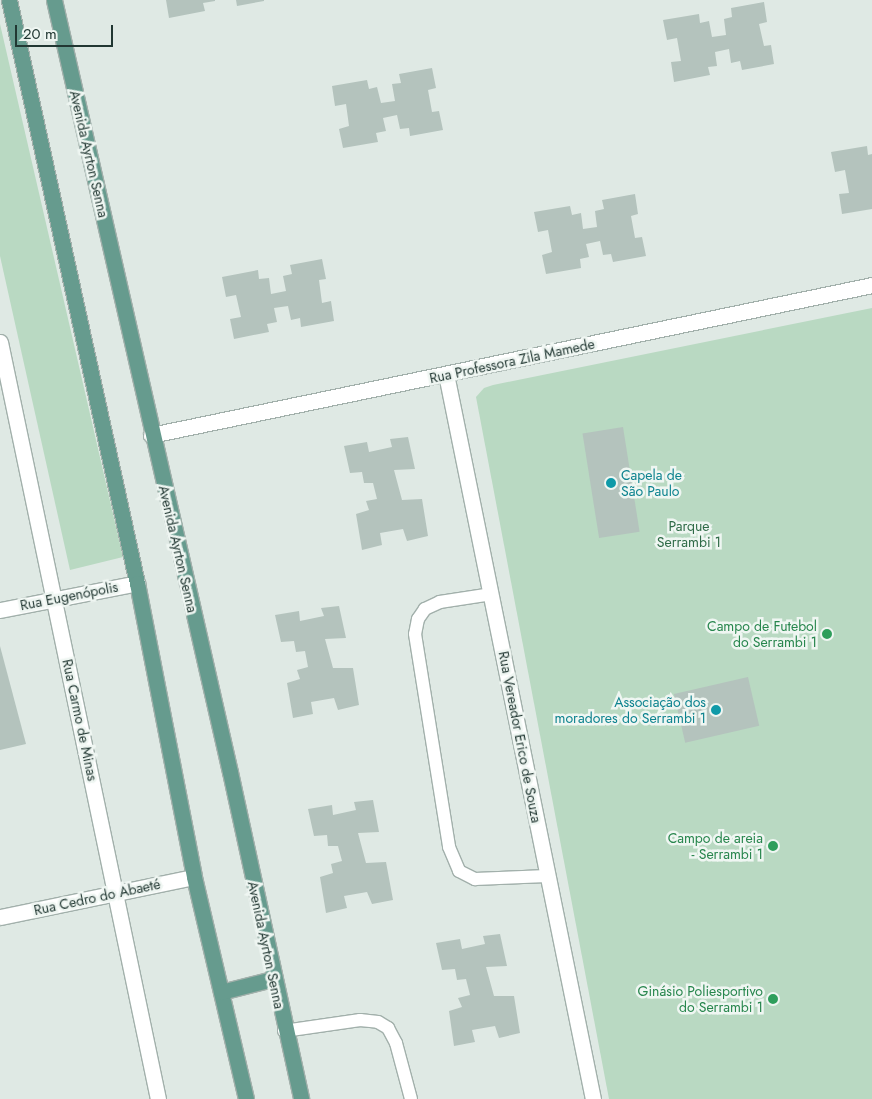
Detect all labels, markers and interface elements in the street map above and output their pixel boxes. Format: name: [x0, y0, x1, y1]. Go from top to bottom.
scale bar: [18, 15, 115, 47]
text: 20 m: [23, 23, 57, 45]
street label: Avenida Ayrton Senna: [66, 89, 112, 219]
street label: Rua Professora Zila Mamede: [428, 335, 596, 387]
place label: Capela de São Paulo: [621, 467, 682, 500]
marker: Capela de São Paulo: [605, 477, 617, 489]
street label: Avenida Ayrton Senna: [155, 484, 201, 614]
park label: Parque Serrambi 1: [657, 518, 721, 550]
street label: Rua Eugenópolis: [19, 578, 119, 614]
place label: Campo de Futebol do Serrambi 1: [707, 618, 817, 650]
marker: Campo de Futebol do Serrambi 1: [821, 628, 833, 640]
street label: Rua Vereador Erico de Souza: [495, 650, 545, 824]
street label: Rua Carmo de Minas: [59, 658, 101, 782]
place label: Associação dos moradores do Serrambi 1: [555, 694, 706, 726]
marker: Associação dos moradores do Serrambi 1: [710, 704, 722, 716]
place label: Campo de areia - Serrambi 1: [668, 830, 763, 862]
marker: Campo de areia - Serrambi 1: [767, 840, 779, 852]
street label: Rua Cedro do Abaeté: [32, 875, 162, 919]
street label: Avenida Ayrton Senna: [244, 880, 288, 1010]
place label: Ginásio Poliesportivo do Serrambi 1: [638, 983, 763, 1016]
marker: Ginásio Poliesportivo do Serrambi 1: [767, 993, 779, 1005]

